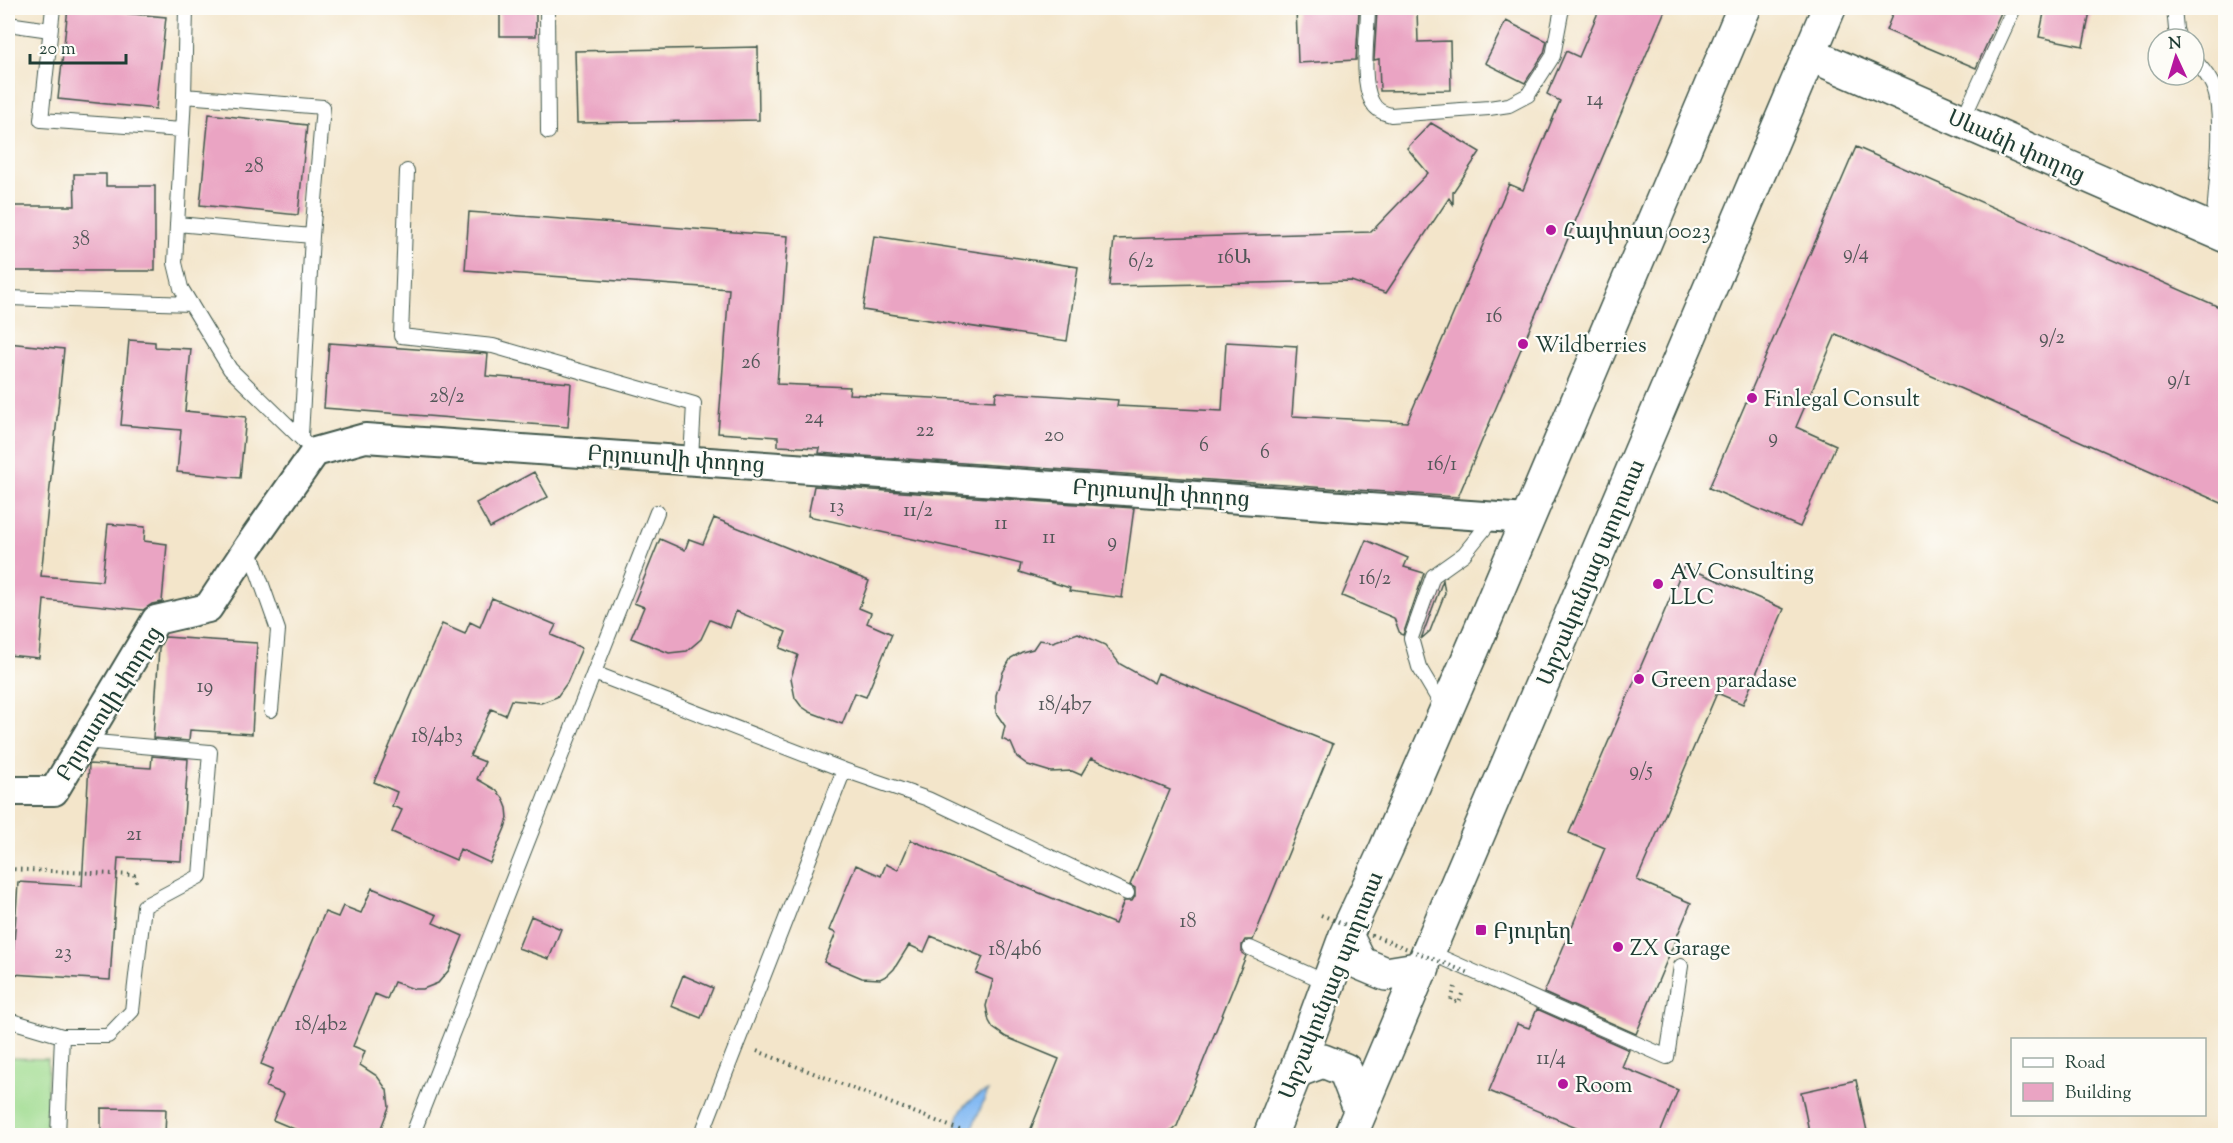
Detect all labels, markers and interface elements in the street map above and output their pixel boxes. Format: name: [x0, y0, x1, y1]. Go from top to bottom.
scale bar: [30, 27, 126, 65]
north arrow: [2146, 27, 2206, 87]
text: N: [2168, 33, 2183, 56]
text: 20 m: [39, 37, 76, 63]
house number: 14: [1587, 86, 1603, 115]
street label: Սևանի փողոց: [1942, 103, 2090, 192]
house number: 28: [244, 153, 264, 182]
place label: Հայփոստ 0023: [1563, 217, 1711, 249]
marker: Հայփոստ 0023: [1544, 223, 1558, 237]
house number: 38: [72, 226, 90, 255]
house number: 9/4: [1843, 240, 1869, 269]
house number: 16Ա: [1217, 244, 1251, 273]
house number: 6/2: [1128, 248, 1154, 277]
house number: 16: [1486, 303, 1502, 332]
house number: 9/2: [2039, 324, 2065, 353]
place label: Wildberries: [1535, 331, 1647, 363]
marker: Wildberries: [1516, 337, 1530, 351]
house number: 26: [741, 349, 761, 378]
house number: 9/1: [2167, 366, 2191, 395]
house number: 28/2: [429, 383, 465, 412]
place label: Finlegal Consult: [1764, 385, 1920, 417]
marker: Finlegal Consult: [1745, 391, 1759, 405]
house number: 24: [804, 404, 824, 433]
house number: 22: [916, 417, 934, 446]
house number: 20: [1044, 422, 1064, 451]
house number: 9: [1768, 424, 1778, 453]
house number: 6: [1199, 432, 1209, 461]
street label: Բրյուսովի փողոց: [586, 439, 766, 483]
house number: 6: [1260, 439, 1270, 468]
house number: 16/1: [1427, 451, 1457, 480]
street label: Արշակունյաց պողոտա: [1531, 455, 1655, 691]
street label: Բրյուսովի փողոց: [1071, 473, 1251, 517]
house number: 13: [830, 493, 844, 522]
house number: 11/2: [903, 497, 933, 526]
house number: 11: [994, 510, 1008, 539]
house number: 11: [1042, 524, 1056, 553]
house number: 9: [1107, 528, 1117, 557]
place label: AV Consulting LLC: [1670, 558, 1814, 615]
house number: 16/2: [1359, 565, 1391, 594]
marker: AV Consulting LLC: [1651, 577, 1665, 591]
street label: Բրյուսովի փողոց: [50, 621, 171, 789]
place label: Green paradase: [1651, 666, 1797, 698]
marker: Green paradase: [1632, 672, 1646, 686]
house number: 19: [197, 673, 213, 702]
house number: 18/4b7: [1038, 691, 1092, 720]
house number: 18/4b3: [411, 723, 463, 752]
house number: 9/5: [1629, 757, 1653, 786]
house number: 21: [126, 821, 142, 850]
street label: Արշակունյաց պողոտա: [1272, 867, 1393, 1105]
house number: 18: [1180, 908, 1196, 937]
place label: Բյուրեղ: [1493, 917, 1573, 949]
marker: Բյուրեղ: [1474, 923, 1488, 937]
place label: ZX Garage: [1630, 934, 1730, 966]
house number: 18/4b6: [988, 936, 1042, 965]
house number: 23: [54, 939, 72, 968]
marker: ZX Garage: [1611, 940, 1625, 954]
house number: 18/4b2: [295, 1011, 347, 1040]
legend: [2011, 1038, 2206, 1116]
house number: 11/4: [1536, 1045, 1566, 1074]
text: Road: [2065, 1051, 2105, 1077]
place label: Room: [1575, 1071, 1632, 1103]
marker: Room: [1556, 1077, 1570, 1091]
text: Building: [2065, 1081, 2131, 1107]

